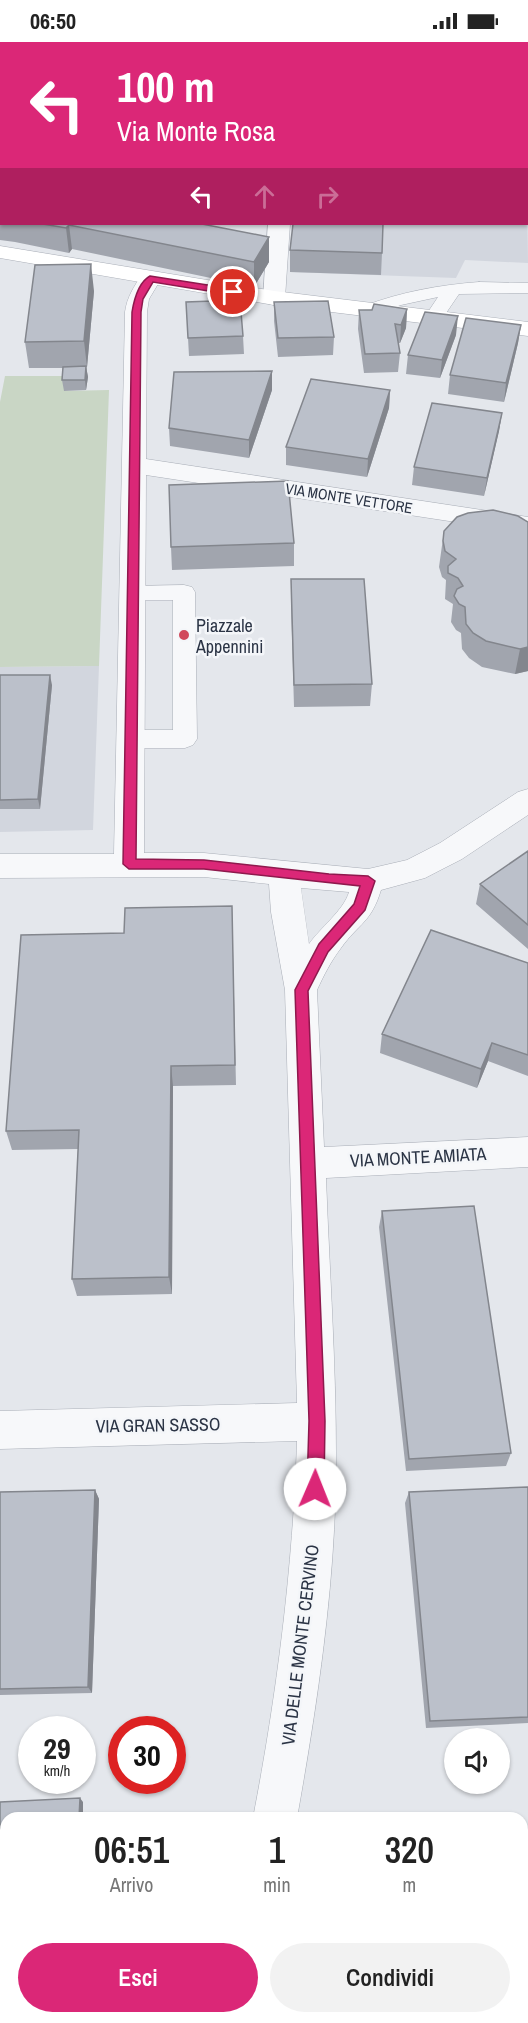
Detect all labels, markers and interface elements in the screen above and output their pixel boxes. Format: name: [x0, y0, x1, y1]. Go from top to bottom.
text: 06:50: [30, 6, 76, 36]
text: 100 m: [117, 59, 215, 115]
icon: left: [18, 66, 96, 144]
text: Via Monte Rosa: [117, 113, 275, 149]
icon: left: [185, 180, 218, 213]
icon: ahead: [248, 180, 281, 213]
icon: right: [311, 180, 344, 213]
pin: [207, 266, 258, 317]
icon: arrive: [216, 275, 249, 308]
street label: VIA MONTE VETTORE: [284, 478, 414, 518]
place label: Piazzale Appennini: [195, 613, 263, 659]
marker: Piazzale Appennini: [177, 628, 191, 642]
street label: VIA MONTE AMIATA: [349, 1141, 487, 1173]
street label: VIA GRAN SASSO: [95, 1411, 221, 1439]
position arrow: [283, 1457, 347, 1521]
street label: VIA DELLE MONTE CERVINO: [275, 1543, 325, 1747]
speed limit sign: 30: [108, 1716, 186, 1794]
text: 29: [43, 1728, 71, 1768]
map controls: [444, 1728, 510, 1794]
button: sound: [444, 1728, 510, 1794]
text: km/h: [44, 1760, 70, 1781]
text: 06:51: [94, 1826, 169, 1874]
text: 1: [269, 1826, 285, 1874]
text: 320: [385, 1826, 434, 1874]
text: Arrivo: [110, 1871, 153, 1898]
text: min: [263, 1871, 291, 1898]
text: m: [402, 1871, 416, 1898]
button: Esci: [18, 1943, 258, 2012]
button: Condividi: [270, 1943, 510, 2012]

